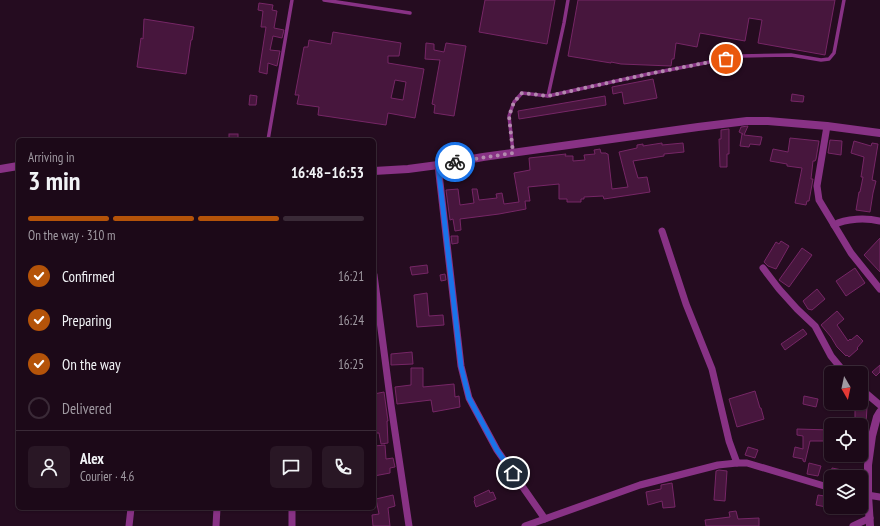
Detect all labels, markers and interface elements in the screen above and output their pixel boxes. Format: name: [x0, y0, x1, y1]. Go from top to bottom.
pin: [709, 42, 743, 76]
icon: bag: [715, 48, 737, 70]
courier: [435, 142, 475, 182]
text: Arriving in: [28, 149, 75, 166]
icon: bike: [444, 151, 466, 173]
text: 16:48–16:53: [291, 163, 364, 182]
text: 3 min: [28, 164, 81, 197]
text: On the way · 310 m: [28, 227, 115, 244]
icon: check: [28, 265, 50, 287]
text: Confirmed: [62, 267, 115, 286]
text: 16:21: [338, 268, 364, 285]
icon: check: [28, 309, 50, 331]
text: Preparing: [62, 311, 112, 330]
text: 16:24: [338, 312, 364, 329]
icon: check: [28, 353, 50, 375]
text: On the way: [62, 355, 121, 374]
text: 16:25: [338, 356, 364, 373]
north arrow: [824, 366, 868, 410]
map controls: [824, 366, 868, 514]
text: Delivered: [62, 399, 112, 418]
button: locate: [824, 418, 868, 462]
button: person: [28, 446, 70, 488]
button: chat: [270, 446, 312, 488]
button: phone: [322, 446, 364, 488]
text: Alex: [80, 449, 104, 468]
pin: [496, 456, 530, 490]
icon: home: [502, 462, 524, 484]
text: Courier · 4.6: [80, 468, 134, 485]
button: layers: [824, 470, 868, 514]

